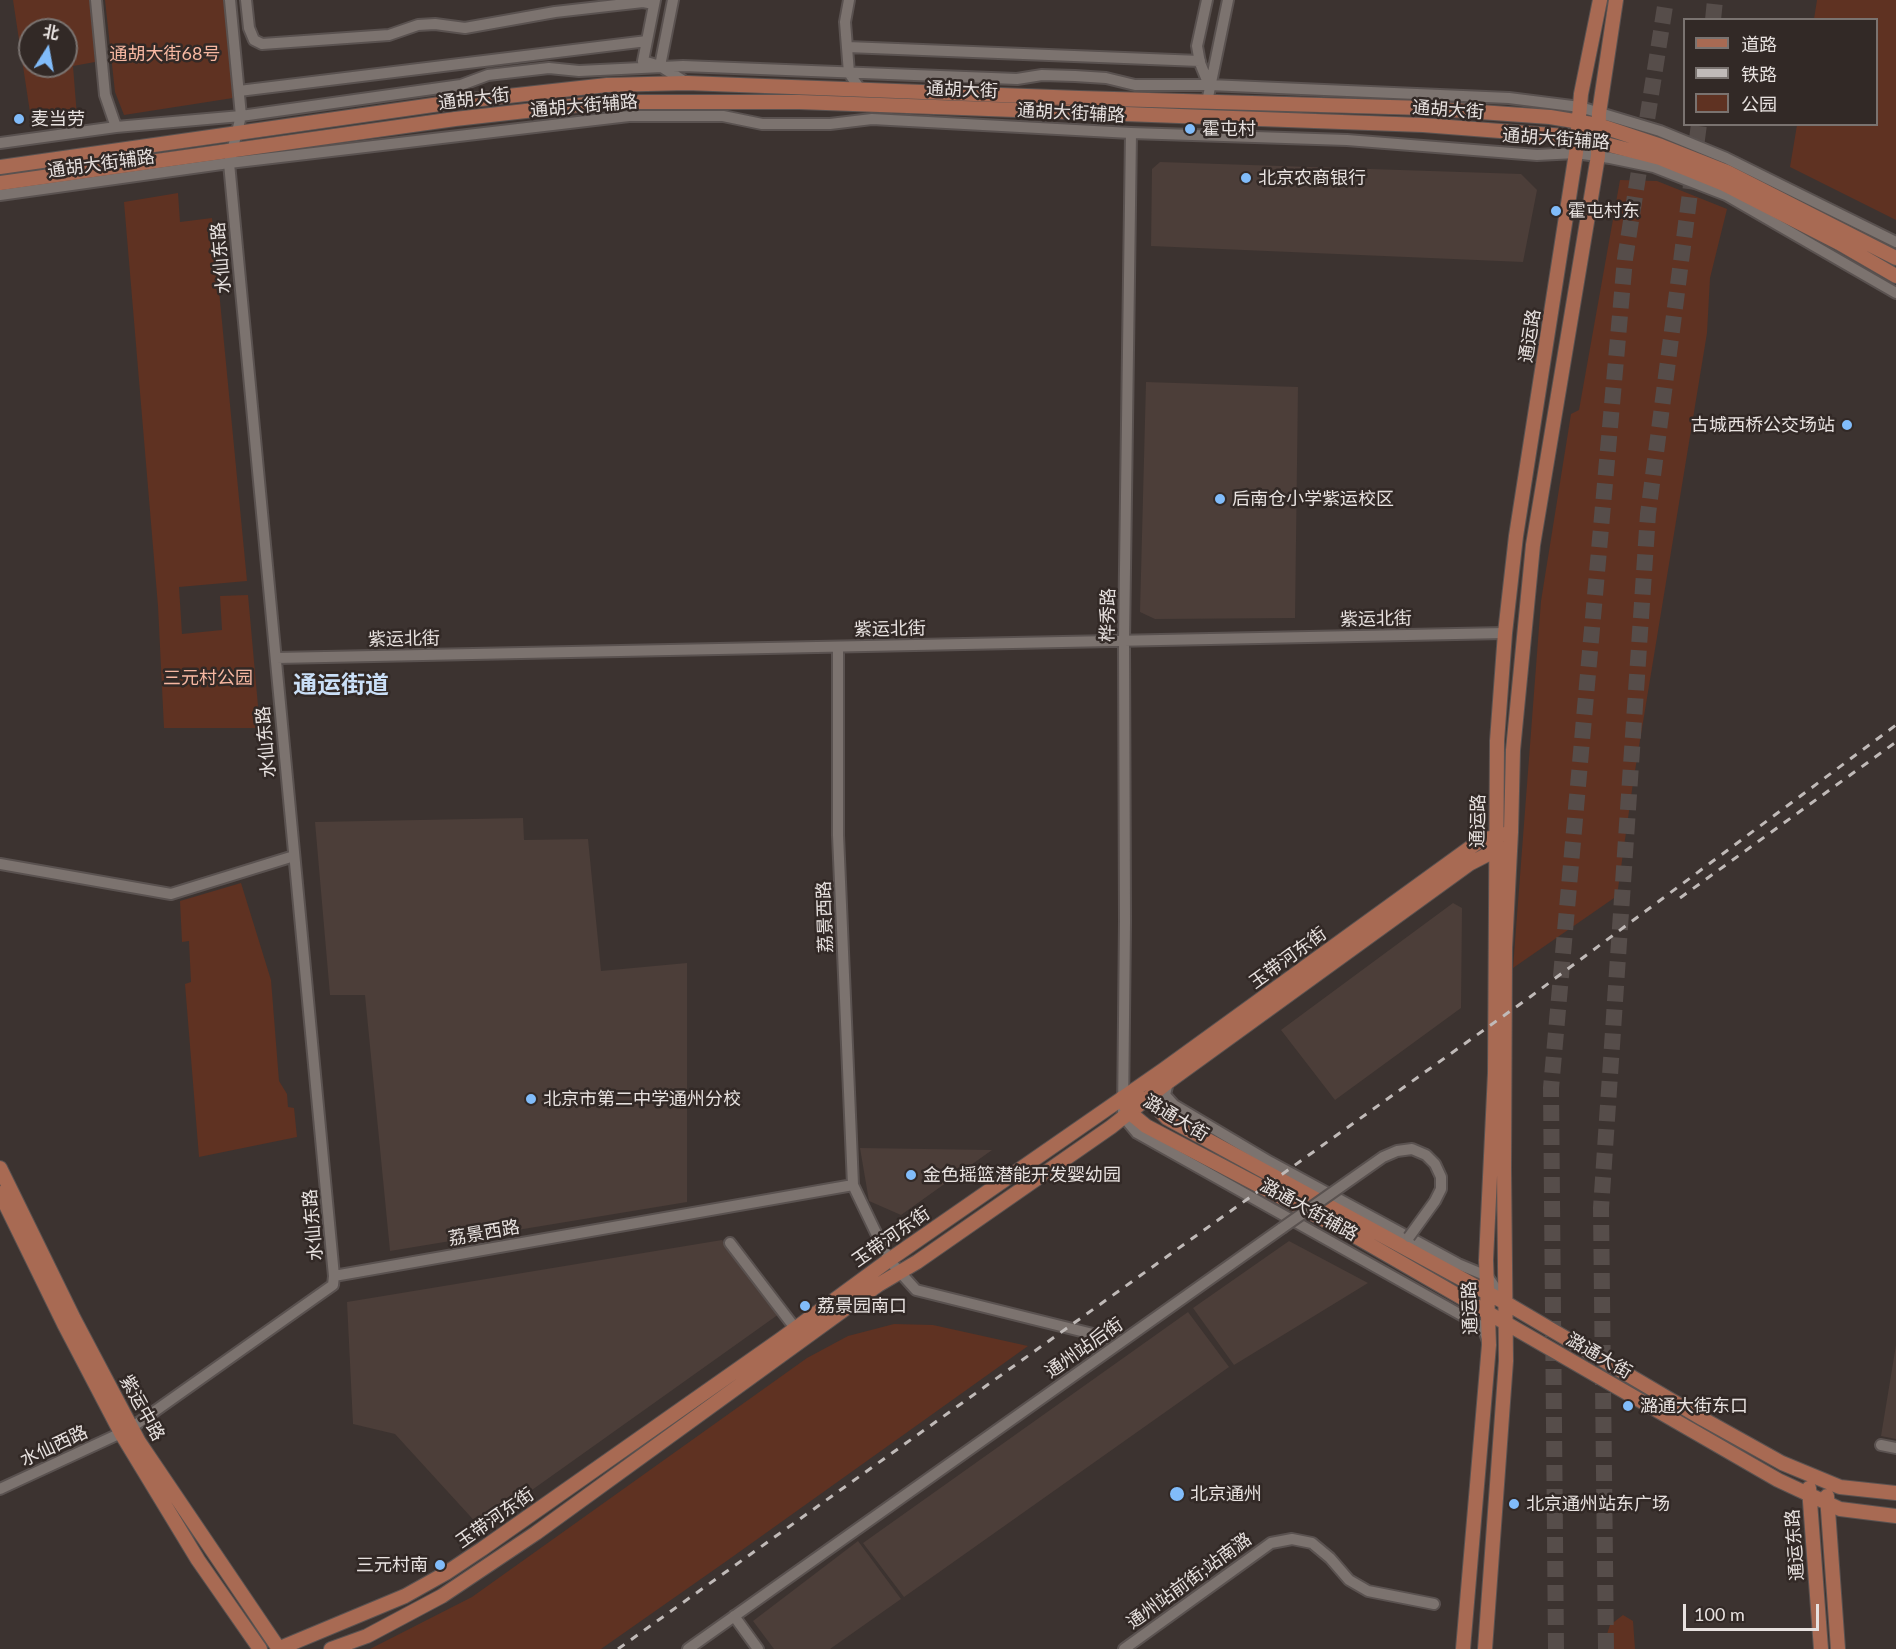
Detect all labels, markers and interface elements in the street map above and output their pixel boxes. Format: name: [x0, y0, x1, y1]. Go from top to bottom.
north arrow: [18, 18, 78, 78]
legend: [1683, 18, 1878, 126]
text: 北: [41, 21, 61, 43]
text: 道路: [1741, 33, 1777, 55]
park label: 通胡大街68号: [110, 43, 220, 65]
text: 铁路: [1741, 63, 1777, 85]
street label: 通胡大街: [926, 78, 998, 102]
street label: 通胡大街: [437, 84, 511, 114]
street label: 通胡大街辅路: [529, 91, 639, 121]
text: 公园: [1741, 93, 1777, 115]
street label: 通胡大街: [1411, 97, 1485, 123]
street label: 通胡大街辅路: [1017, 99, 1125, 127]
place label: 麦当劳: [31, 108, 85, 130]
marker: 麦当劳: [12, 112, 26, 126]
place label: 霍屯村: [1202, 118, 1256, 140]
marker: 霍屯村: [1183, 122, 1197, 136]
street label: 通胡大街辅路: [1501, 124, 1611, 154]
street label: 通胡大街辅路: [46, 146, 156, 182]
place label: 北京农商银行: [1258, 167, 1366, 189]
marker: 北京农商银行: [1239, 171, 1253, 185]
place label: 霍屯村东: [1568, 200, 1640, 222]
marker: 霍屯村东: [1549, 204, 1563, 218]
street label: 水仙东路: [207, 221, 235, 295]
street label: 通运路: [1515, 308, 1545, 364]
place label: 古城西桥公交场站: [1691, 414, 1835, 436]
marker: 古城西桥公交场站: [1840, 418, 1854, 432]
place label: 后南仓小学紫运校区: [1232, 488, 1394, 510]
marker: 后南仓小学紫运校区: [1213, 492, 1227, 506]
street label: 桦秀路: [1097, 588, 1119, 642]
street label: 紫运北街: [1340, 608, 1412, 630]
street label: 紫运北街: [854, 618, 926, 640]
street label: 紫运北街: [368, 628, 440, 650]
park label: 三元村公园: [163, 667, 253, 689]
district label: 通运街道: [293, 671, 389, 699]
street label: 水仙东路: [252, 705, 280, 779]
street label: 通运路: [1467, 794, 1489, 848]
street label: 荔景西路: [813, 881, 837, 953]
street label: 玉带河东街: [1245, 923, 1331, 993]
place label: 北京市第二中学通州分校: [543, 1088, 741, 1110]
street label: 潞通大街: [1140, 1090, 1212, 1146]
marker: 北京市第二中学通州分校: [524, 1092, 538, 1106]
place label: 金色摇篮潜能开发婴幼园: [923, 1164, 1121, 1186]
marker: 金色摇篮潜能开发婴幼园: [904, 1168, 918, 1182]
street label: 潞通大街辅路: [1257, 1174, 1361, 1246]
street label: 水仙东路: [299, 1188, 327, 1262]
street label: 玉带河东街: [848, 1202, 934, 1272]
street label: 荔景西路: [447, 1216, 521, 1250]
street label: 通运路: [1458, 1281, 1482, 1335]
place label: 荔景园南口: [817, 1295, 907, 1317]
marker: 荔景园南口: [798, 1299, 812, 1313]
street label: 通州站后街: [1041, 1313, 1127, 1383]
street label: 潞通大街: [1562, 1329, 1636, 1383]
street label: 紫运中路: [115, 1371, 169, 1445]
place label: 潞通大街东口: [1640, 1395, 1748, 1417]
marker: 潞通大街东口: [1621, 1399, 1635, 1413]
street label: 水仙西路: [17, 1421, 91, 1471]
street label: 玉带河东街: [452, 1483, 538, 1553]
place label: 北京通州: [1190, 1483, 1262, 1505]
marker: 北京通州: [1168, 1485, 1186, 1503]
place label: 北京通州站东广场: [1526, 1493, 1670, 1515]
marker: 北京通州站东广场: [1507, 1497, 1521, 1511]
street label: 通运东路: [1782, 1508, 1808, 1582]
street label: 通州站前街;站南潞: [1122, 1529, 1256, 1633]
place label: 三元村南: [356, 1554, 428, 1576]
marker: 三元村南: [433, 1558, 447, 1572]
scale bar: [1686, 1592, 1822, 1630]
text: 100 m: [1694, 1603, 1745, 1625]

